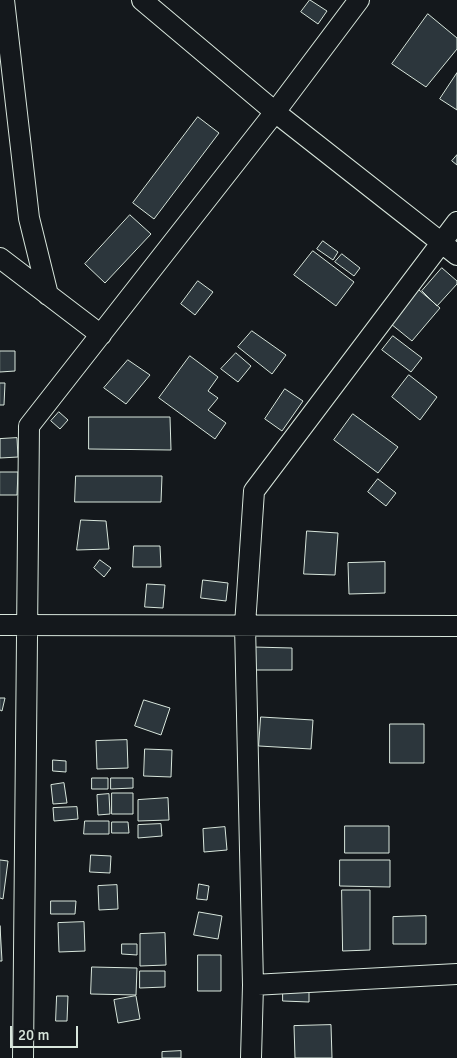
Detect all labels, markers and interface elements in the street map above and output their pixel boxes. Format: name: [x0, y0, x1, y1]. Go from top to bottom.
scale bar: [12, 1016, 80, 1048]
text: 20 m: [18, 1026, 49, 1044]

